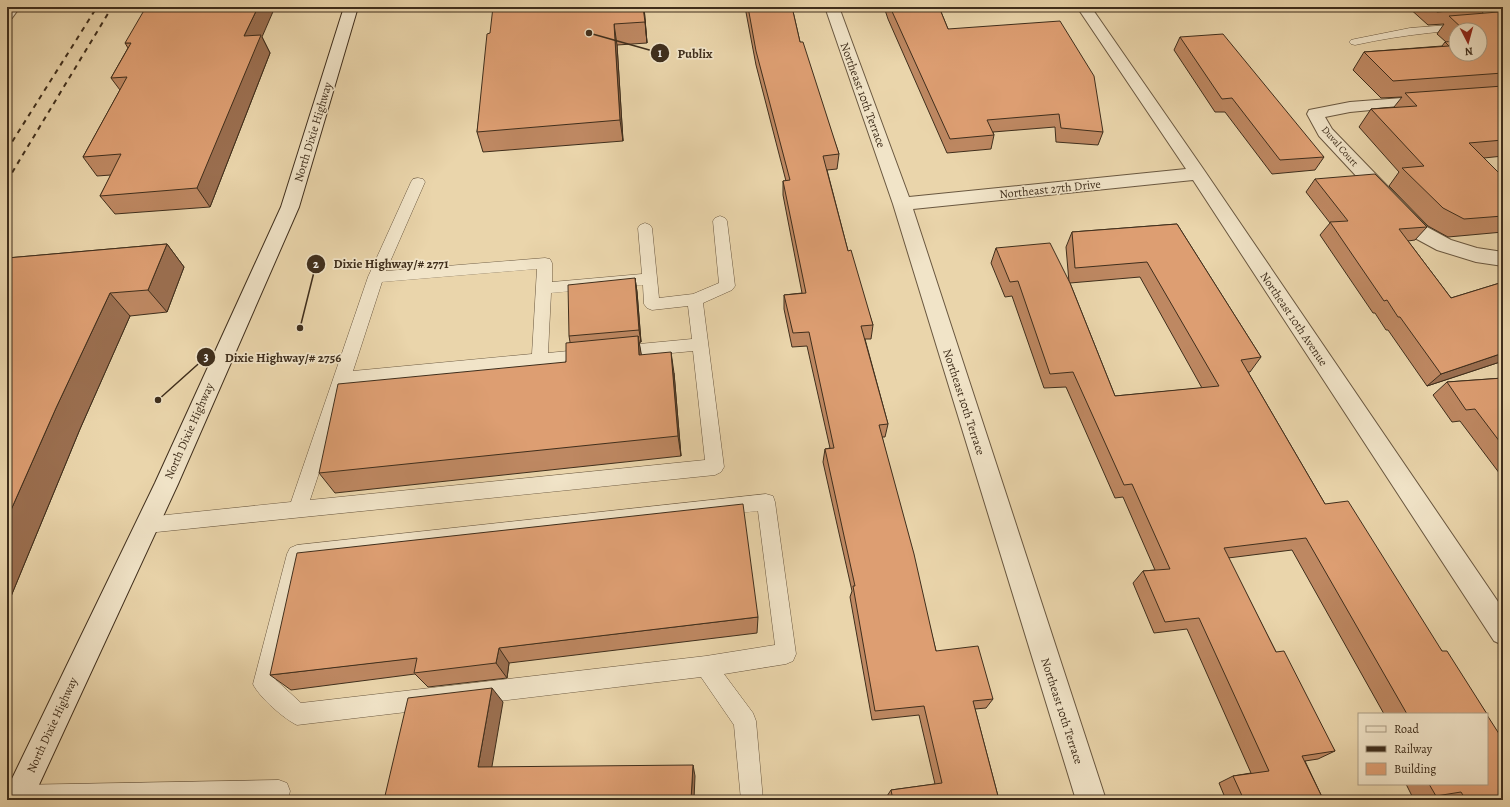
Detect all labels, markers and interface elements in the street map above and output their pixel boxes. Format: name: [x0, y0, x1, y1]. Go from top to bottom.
north arrow: [1448, 22, 1488, 62]
callout: Publix: [650, 40, 721, 65]
street label: Northeast 10th Terrace: [837, 40, 889, 150]
text: N: [1464, 44, 1474, 59]
text: 1: [658, 45, 663, 61]
text: Publix: [678, 45, 713, 62]
street label: North Dixie Highway: [290, 79, 336, 184]
street label: Duval Court: [1319, 123, 1362, 169]
street label: Northeast 27th Drive: [998, 176, 1102, 202]
callout: Dixie Highway/# 2771: [306, 251, 457, 276]
text: Dixie Highway/# 2771: [333, 255, 449, 272]
text: 2: [313, 256, 319, 272]
street label: Northeast 10th Avenue: [1256, 269, 1332, 369]
callout: Dixie Highway/# 2756: [196, 345, 349, 370]
street label: Northeast 10th Terrace: [939, 347, 989, 457]
text: 3: [203, 349, 209, 365]
text: Dixie Highway/# 2756: [225, 349, 341, 366]
street label: North Dixie Highway: [161, 380, 218, 482]
street label: Northeast 10th Terrace: [1037, 656, 1087, 766]
street label: North Dixie Highway: [23, 674, 81, 775]
legend: [1358, 713, 1488, 785]
text: Road: [1394, 721, 1420, 737]
text: Railway: [1394, 741, 1433, 757]
text: Building: [1394, 761, 1436, 777]

